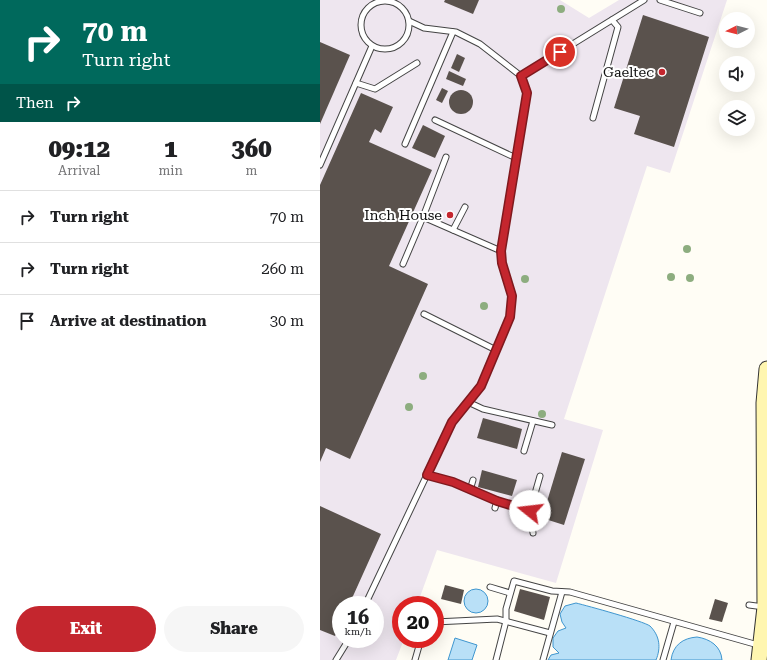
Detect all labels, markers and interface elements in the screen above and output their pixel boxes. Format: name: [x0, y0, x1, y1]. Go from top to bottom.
north arrow: [719, 12, 755, 48]
map controls: [719, 12, 755, 136]
text: 70 m: [82, 15, 147, 48]
icon: right: [16, 16, 68, 68]
pin: [543, 35, 577, 69]
icon: arrive: [549, 41, 571, 63]
text: Turn right: [82, 49, 170, 70]
button: sound: [719, 56, 755, 92]
place label: Gaeltec: [603, 64, 654, 80]
marker: Gaeltec: [657, 67, 667, 77]
icon: right: [62, 92, 84, 114]
text: Then: [16, 94, 54, 112]
button: layers: [719, 100, 755, 136]
text: 09:12: [48, 135, 110, 163]
text: 1: [164, 135, 177, 163]
text: 360: [231, 135, 272, 163]
text: Arrival: [58, 163, 100, 178]
text: min: [158, 163, 183, 178]
text: m: [245, 163, 257, 178]
icon: right: [16, 206, 38, 228]
place label: Inch House: [364, 207, 442, 223]
text: Turn right: [50, 208, 129, 226]
text: 70 m: [270, 208, 304, 226]
marker: Inch House: [445, 210, 455, 220]
icon: right: [16, 258, 38, 280]
text: Turn right: [50, 260, 129, 278]
text: 260 m: [261, 260, 304, 278]
icon: arrive: [16, 310, 38, 332]
text: Arrive at destination: [50, 312, 206, 330]
text: 30 m: [270, 312, 304, 330]
position arrow: [509, 490, 551, 532]
speed limit sign: 20: [392, 596, 444, 648]
text: 16: [347, 605, 369, 629]
button: Exit: [16, 606, 156, 652]
button: Share: [164, 606, 304, 652]
text: km/h: [345, 626, 371, 637]

